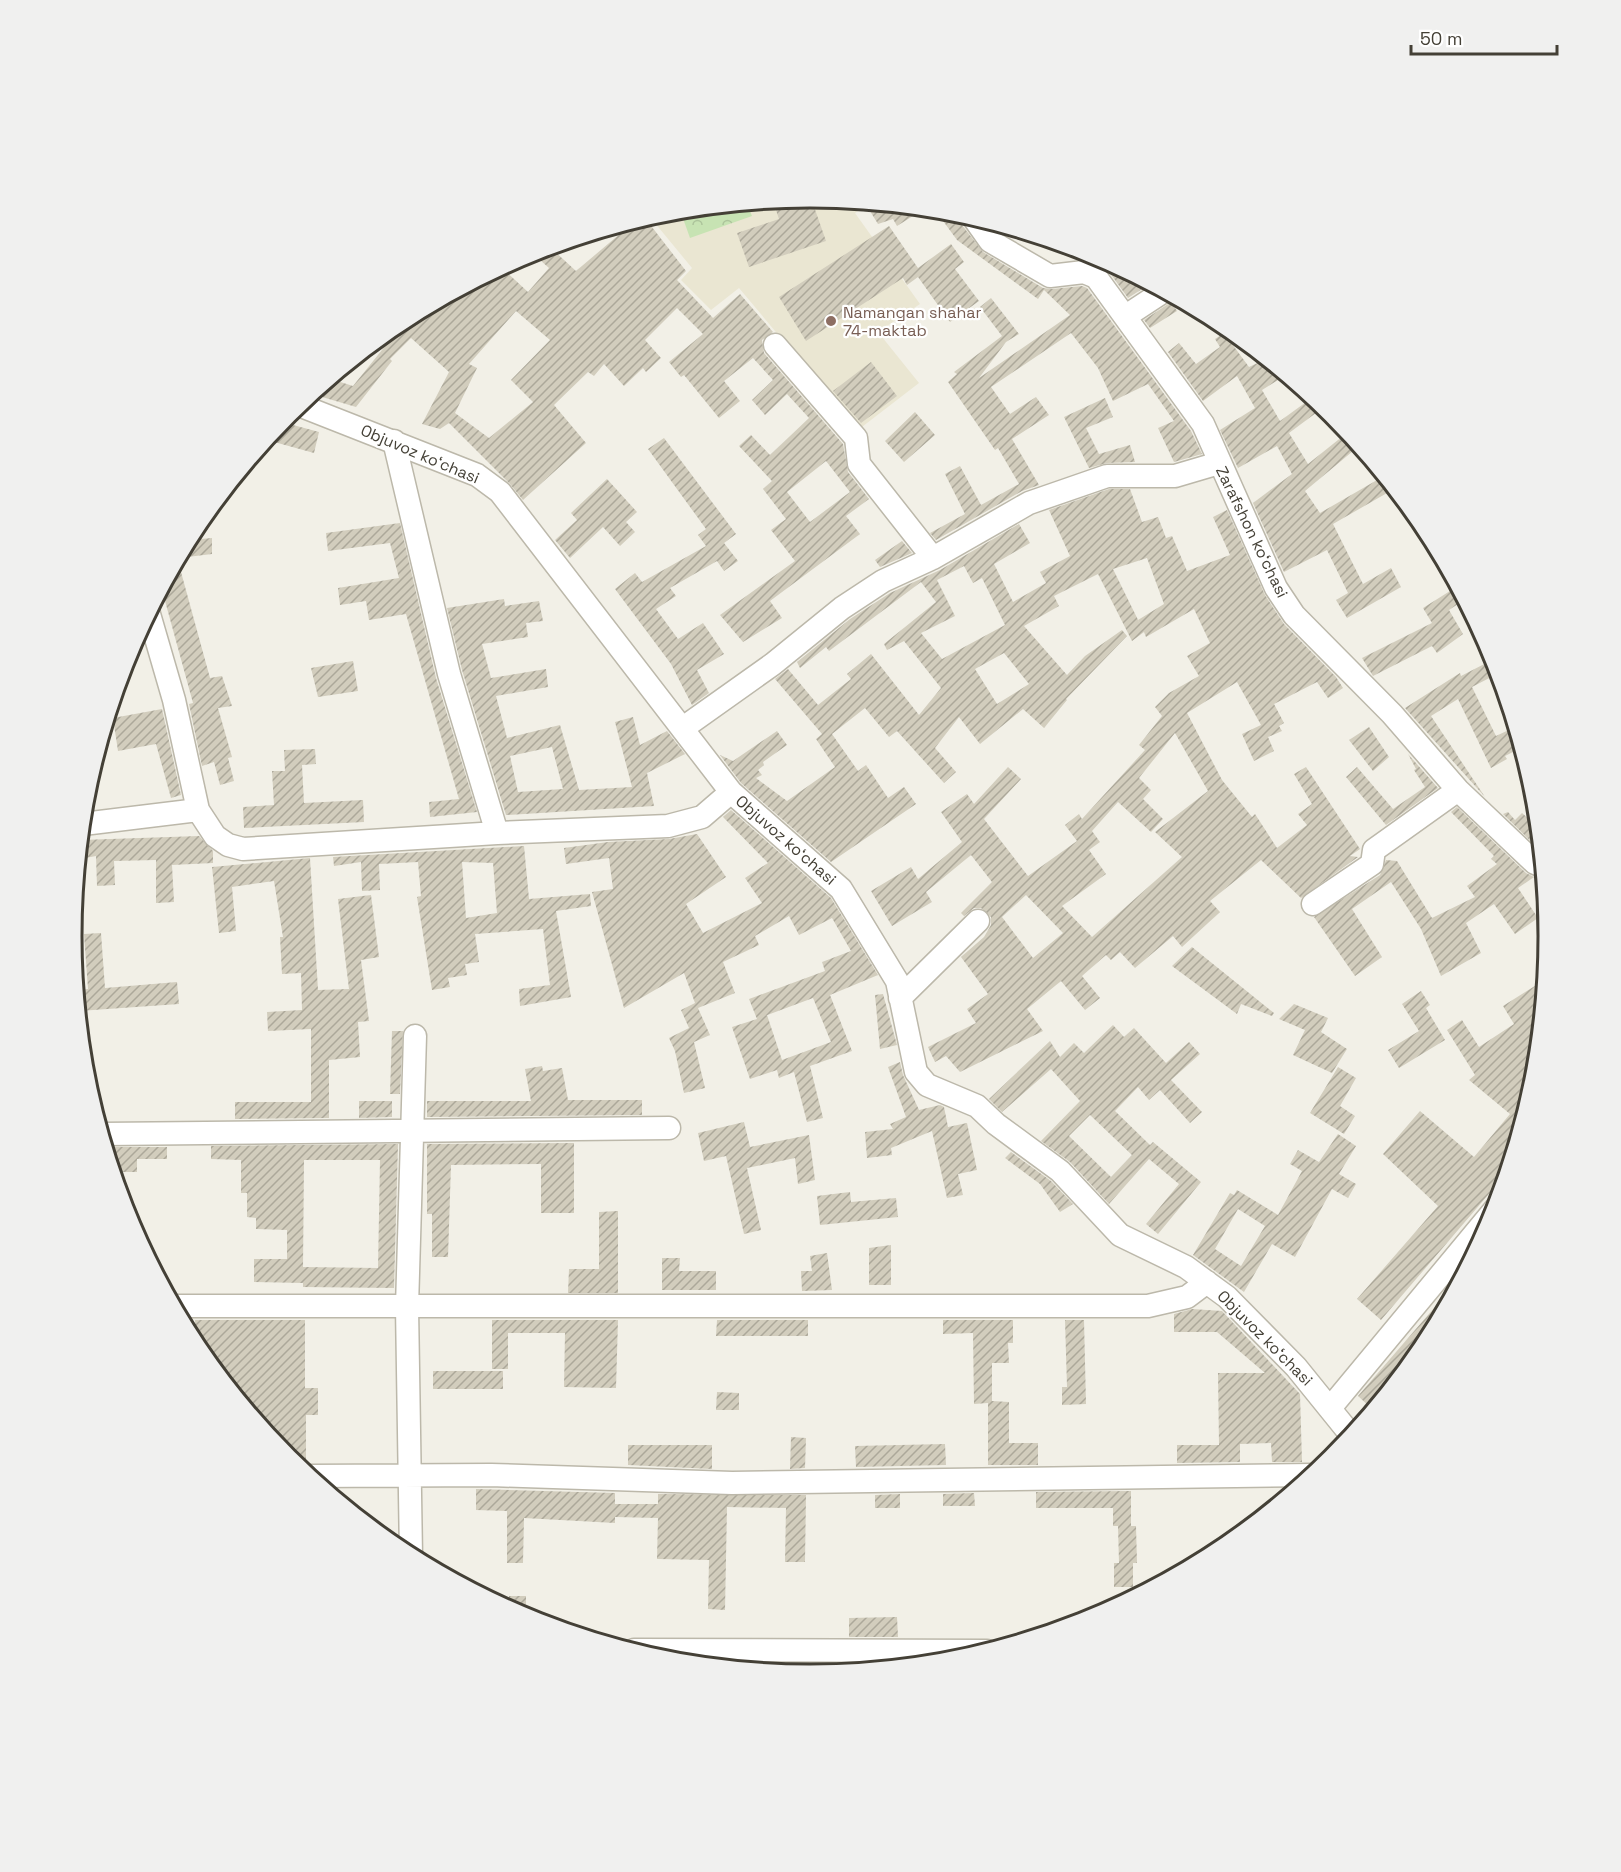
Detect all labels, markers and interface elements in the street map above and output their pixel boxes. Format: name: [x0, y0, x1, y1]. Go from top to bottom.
scale bar: [1411, 18, 1556, 56]
text: 50 m: [1420, 27, 1462, 50]
place label: Namangan shahar 74-maktab: [843, 302, 981, 341]
marker: Namangan shahar 74-maktab: [824, 314, 838, 328]
street label: Objuvoz koʻchasi: [357, 420, 483, 488]
street label: Zarafshon koʻchasi: [1211, 463, 1293, 601]
street label: Objuvoz koʻchasi: [731, 790, 841, 890]
street label: Objuvoz koʻchasi: [1213, 1286, 1317, 1390]

